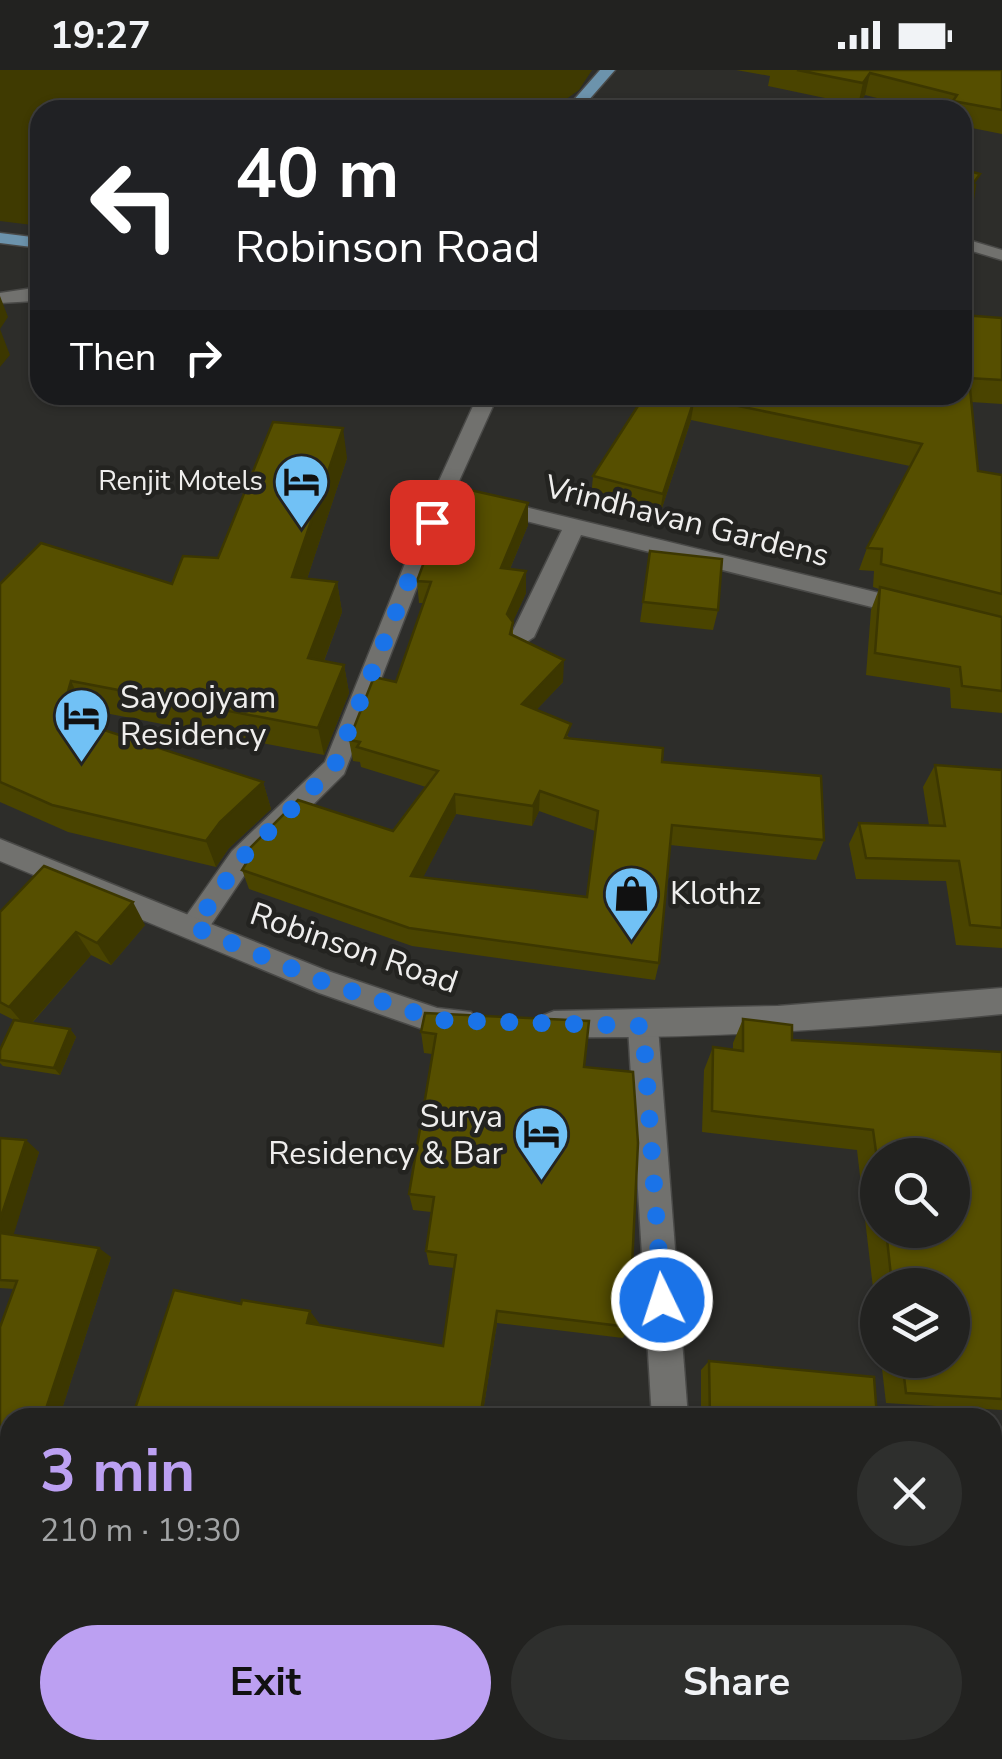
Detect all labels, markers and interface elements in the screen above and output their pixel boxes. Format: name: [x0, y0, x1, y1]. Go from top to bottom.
text: 19:27: [50, 10, 151, 61]
text: 40 m: [235, 126, 399, 222]
icon: left: [70, 140, 200, 270]
text: Robinson Road: [235, 217, 540, 278]
icon: right: [176, 330, 231, 385]
text: Then: [70, 332, 156, 383]
hotel icon: Renjit Motels: [272, 451, 332, 530]
place label: Renjit Motels: [98, 462, 263, 500]
street label: Vrindhavan Gardens: [540, 465, 833, 577]
pin: [390, 480, 475, 565]
icon: arrive: [405, 495, 460, 550]
place label: Sayoojyam Residency: [120, 676, 276, 756]
hotel icon: Sayoojyam Residency: [51, 685, 111, 764]
shop icon: Klothz: [601, 863, 661, 942]
place label: Klothz: [670, 872, 761, 915]
street label: Robinson Road: [244, 892, 464, 1004]
place label: Surya Residency & Bar: [268, 1095, 504, 1175]
hotel icon: Surya Residency & Bar: [512, 1104, 572, 1183]
map controls: [860, 1138, 970, 1378]
button: search: [860, 1138, 970, 1248]
position arrow: [610, 1248, 714, 1352]
button: layers: [860, 1268, 970, 1378]
text: 3 min: [40, 1430, 195, 1512]
button: close: [857, 1441, 962, 1546]
text: 210 m · 19:30: [40, 1509, 241, 1552]
button: Exit: [40, 1625, 491, 1740]
button: Share: [511, 1625, 962, 1740]

